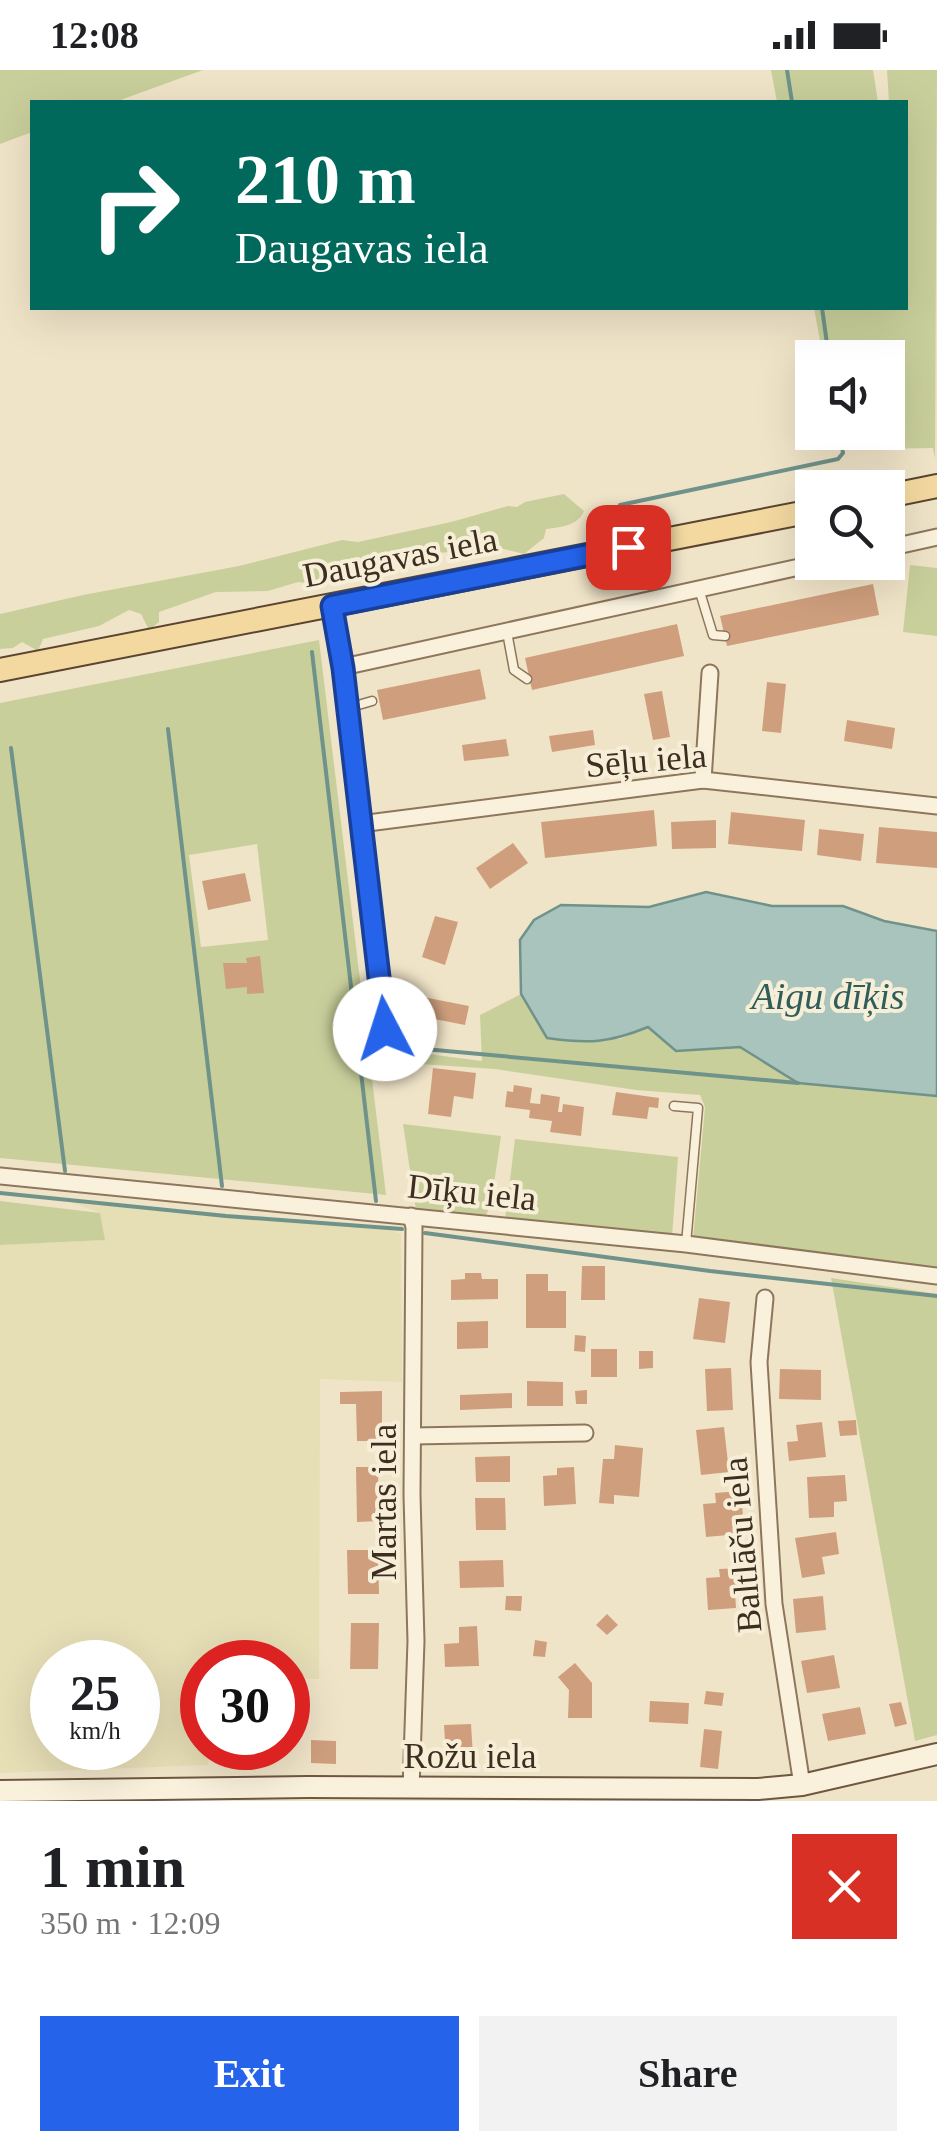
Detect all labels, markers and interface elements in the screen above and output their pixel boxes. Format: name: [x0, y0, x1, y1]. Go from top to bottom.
text: 12:08: [50, 14, 139, 56]
icon: right: [70, 140, 200, 270]
text: 210 m: [235, 141, 416, 218]
text: Daugavas iela: [235, 223, 489, 273]
map controls: [795, 340, 905, 580]
button: sound: [795, 340, 905, 450]
button: search: [795, 470, 905, 580]
pin: [586, 505, 671, 590]
street label: Daugavas iela: [300, 519, 501, 595]
icon: arrive: [601, 520, 656, 575]
street label: Sēļu iela: [584, 736, 709, 785]
water label: Aigu dīķis: [748, 975, 905, 1018]
position arrow: [333, 977, 437, 1081]
street label: Dīķu iela: [406, 1166, 539, 1219]
street label: Martas iela: [365, 1423, 404, 1580]
street label: Baltlāču iela: [715, 1455, 770, 1634]
speed limit sign: 30: [180, 1640, 310, 1770]
text: 25: [70, 1665, 120, 1721]
text: km/h: [69, 1717, 121, 1744]
street label: Rožu iela: [403, 1737, 537, 1776]
text: 1 min: [40, 1834, 185, 1900]
button: close: [792, 1834, 897, 1939]
text: 350 m · 12:09: [40, 1905, 220, 1941]
button: Exit: [40, 2016, 459, 2131]
button: Share: [479, 2016, 897, 2131]

